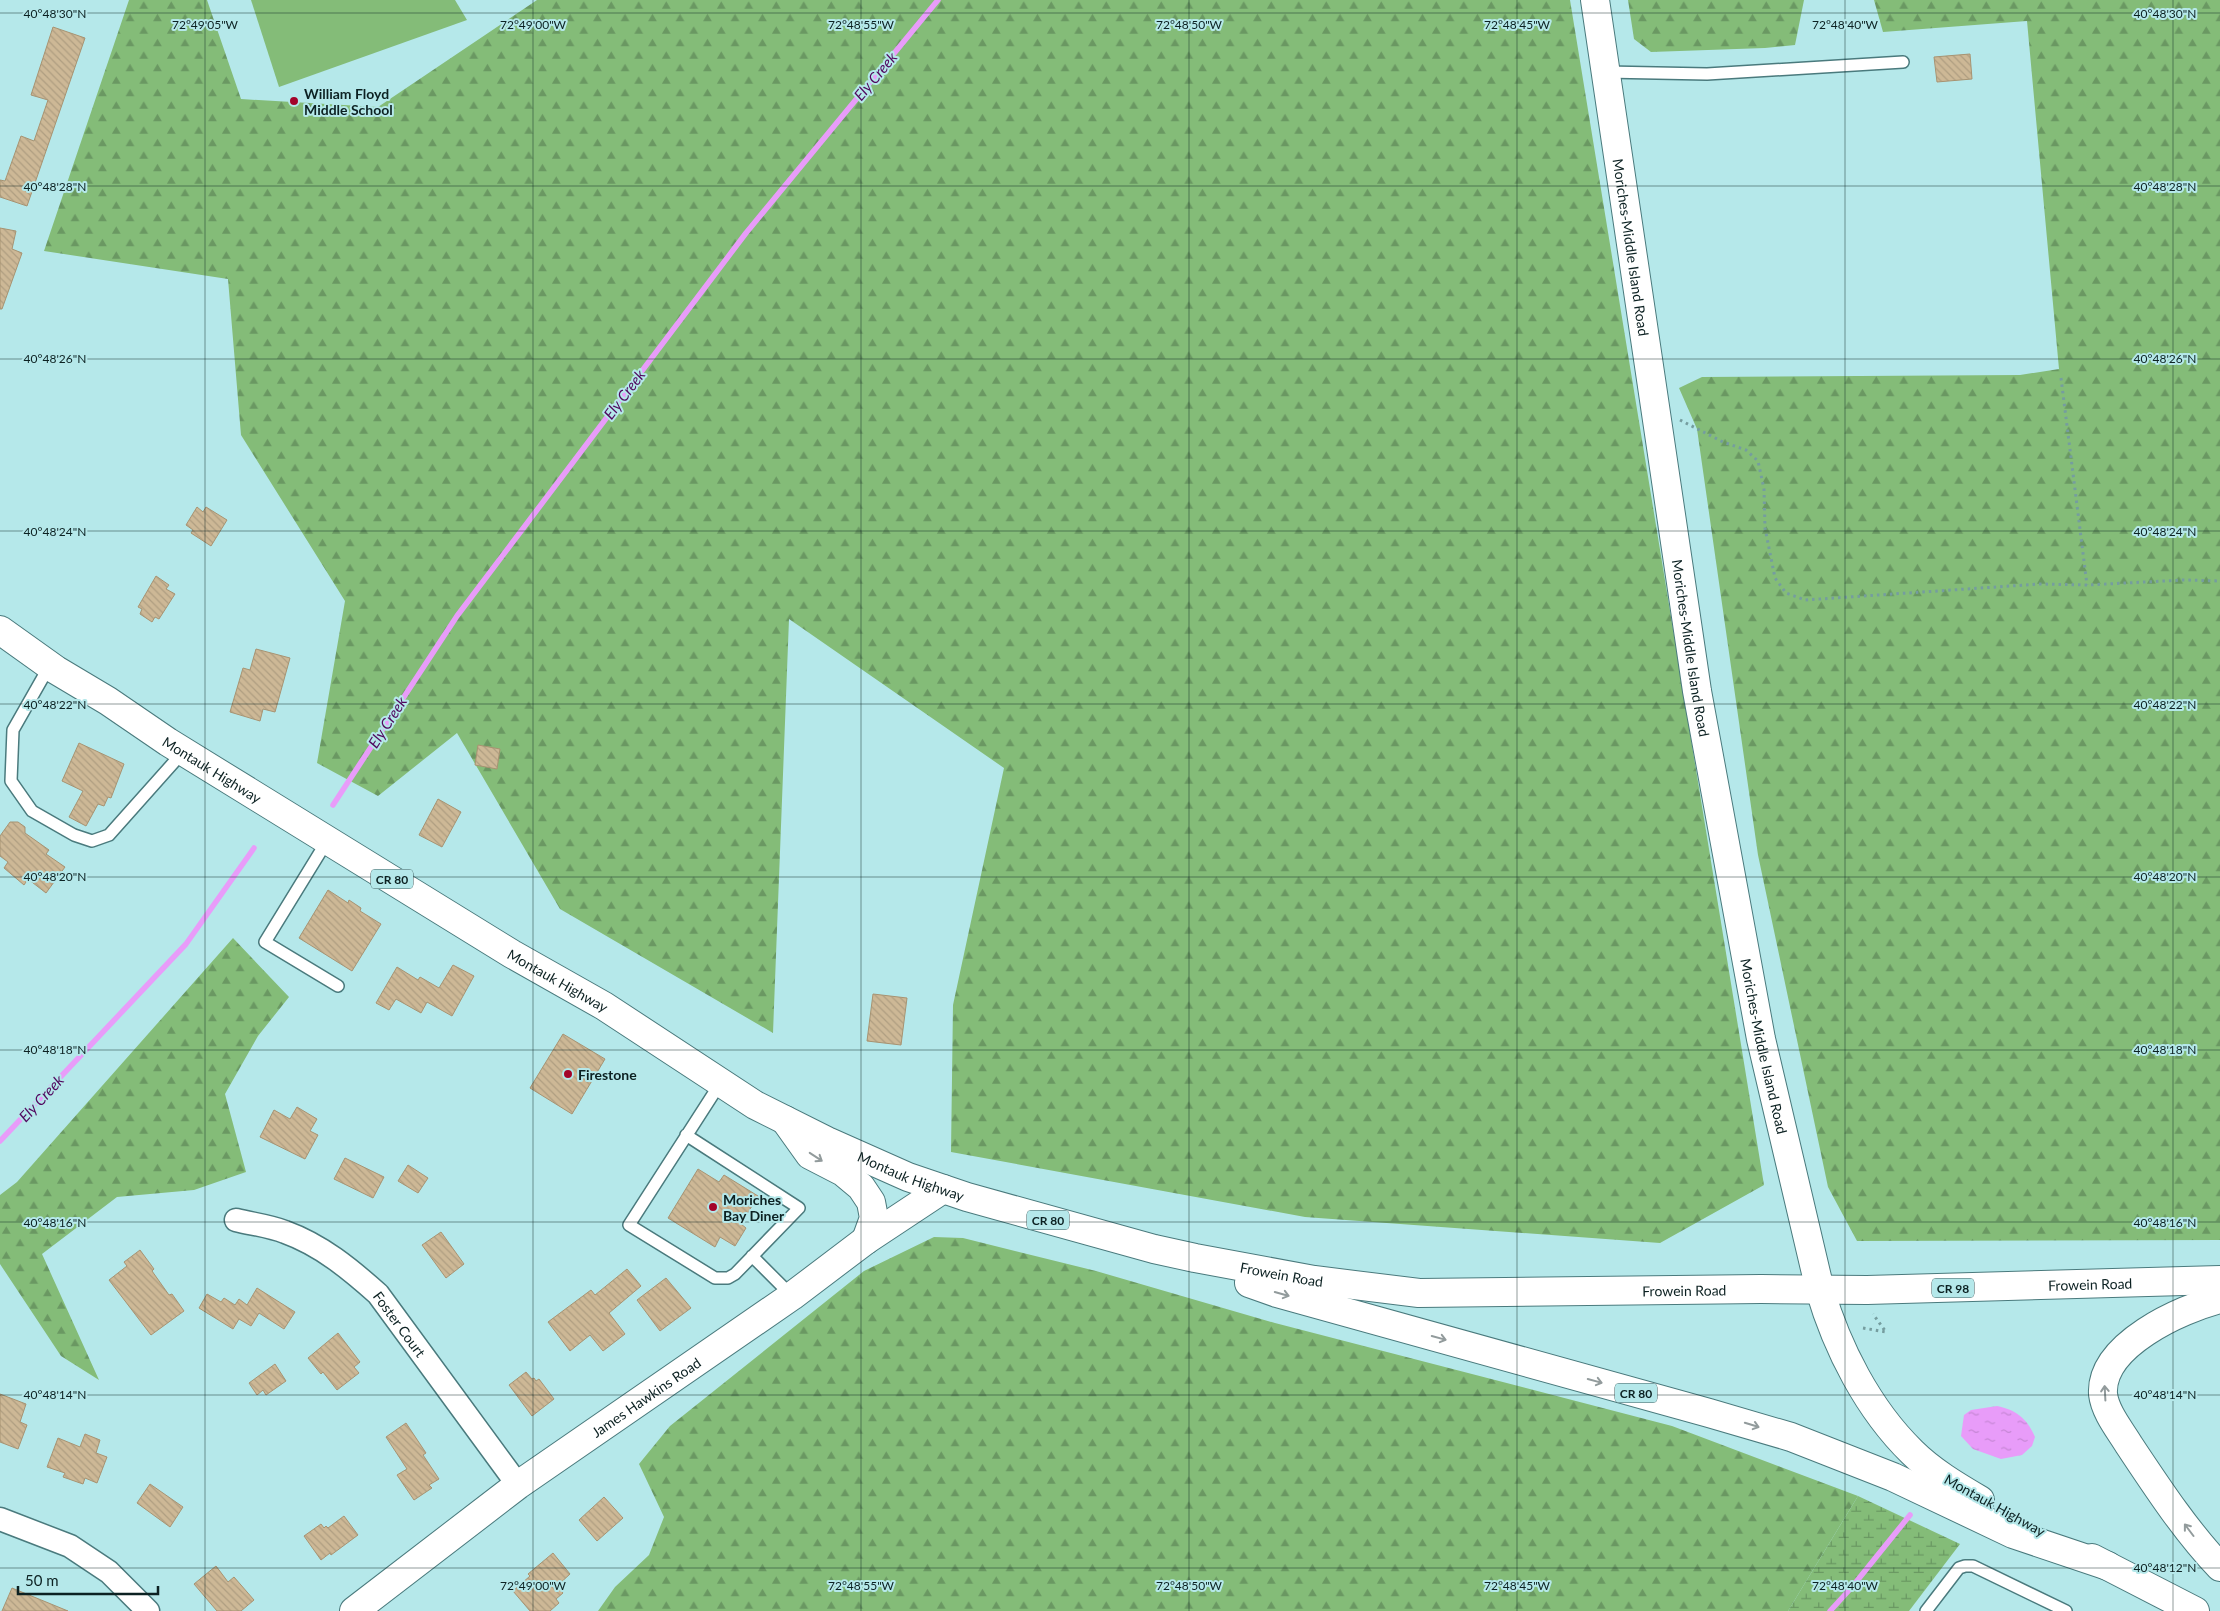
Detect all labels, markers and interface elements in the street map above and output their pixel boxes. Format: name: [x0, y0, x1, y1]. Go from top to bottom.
text: 40°48'30"N: [24, 6, 86, 21]
text: 40°48'30"N: [2134, 6, 2196, 21]
text: 72°49'05"W: [172, 17, 239, 32]
text: 72°49'00"W: [500, 17, 567, 32]
text: 72°48'55"W: [828, 17, 895, 32]
text: 72°48'50"W: [1156, 17, 1223, 32]
text: 72°48'45"W: [1484, 17, 1551, 32]
text: 72°48'40"W: [1812, 17, 1879, 32]
water label: Ely Creek: [850, 48, 901, 104]
place label: William Floyd Middle School: [304, 85, 393, 118]
marker: William Floyd Middle School: [288, 95, 300, 107]
street label: Moriches-Middle Island Road: [1610, 157, 1653, 337]
text: 40°48'28"N: [24, 179, 86, 194]
text: 40°48'28"N: [2134, 179, 2196, 194]
text: 40°48'26"N: [24, 351, 86, 366]
text: 40°48'26"N: [2134, 351, 2196, 366]
water label: Ely Creek: [600, 365, 649, 422]
text: 40°48'24"N: [24, 524, 86, 539]
text: 40°48'24"N: [2134, 524, 2196, 539]
street label: Moriches-Middle Island Road: [1669, 558, 1714, 738]
water label: Ely Creek: [364, 692, 411, 751]
text: 40°48'22"N: [24, 697, 86, 712]
text: 40°48'22"N: [2134, 697, 2196, 712]
street label: Montauk Highway: [160, 732, 265, 807]
text: 40°48'20"N: [24, 869, 86, 884]
text: 40°48'20"N: [2134, 869, 2196, 884]
road number: CR 80: [371, 870, 413, 889]
street label: Montauk Highway: [505, 945, 612, 1016]
street label: Moriches-Middle Island Road: [1738, 957, 1792, 1136]
text: 40°48'18"N: [24, 1042, 86, 1057]
text: 40°48'18"N: [2134, 1042, 2196, 1057]
place label: Firestone: [578, 1066, 637, 1083]
marker: Firestone: [562, 1068, 574, 1080]
water label: Ely Creek: [15, 1070, 68, 1125]
street label: Montauk Highway: [855, 1147, 967, 1204]
one-way arrow: [809, 1152, 823, 1162]
place label: Moriches Bay Diner: [723, 1191, 785, 1224]
marker: Moriches Bay Diner: [707, 1201, 719, 1213]
road number: CR 80: [1027, 1210, 1069, 1230]
text: 40°48'16"N: [24, 1215, 86, 1230]
text: 40°48'16"N: [2134, 1215, 2196, 1230]
street label: Frowein Road: [1239, 1258, 1324, 1290]
street label: Frowein Road: [2048, 1274, 2133, 1293]
road number: CR 98: [1932, 1278, 1974, 1298]
street label: Frowein Road: [1642, 1281, 1726, 1299]
street label: Foster Court: [370, 1288, 430, 1360]
one-way arrow: [1274, 1290, 1290, 1300]
one-way arrow: [1430, 1334, 1446, 1344]
street label: James Hawkins Road: [588, 1353, 704, 1440]
one-way arrow: [1587, 1377, 1603, 1387]
road number: CR 80: [1615, 1384, 1657, 1402]
one-way arrow: [2100, 1385, 2109, 1401]
text: 40°48'14"N: [24, 1387, 86, 1402]
text: 40°48'14"N: [2134, 1387, 2196, 1402]
one-way arrow: [1744, 1421, 1760, 1431]
street label: Montauk Highway: [1942, 1470, 2049, 1540]
one-way arrow: [2184, 1523, 2194, 1537]
text: 40°48'12"N: [2134, 1560, 2196, 1575]
scale bar: [18, 1564, 158, 1596]
text: 50 m: [25, 1571, 59, 1589]
text: 72°49'00"W: [500, 1578, 567, 1593]
text: 72°48'55"W: [828, 1578, 895, 1593]
text: 72°48'50"W: [1156, 1578, 1223, 1593]
text: 72°48'45"W: [1484, 1578, 1551, 1593]
text: 72°48'40"W: [1812, 1578, 1879, 1593]

